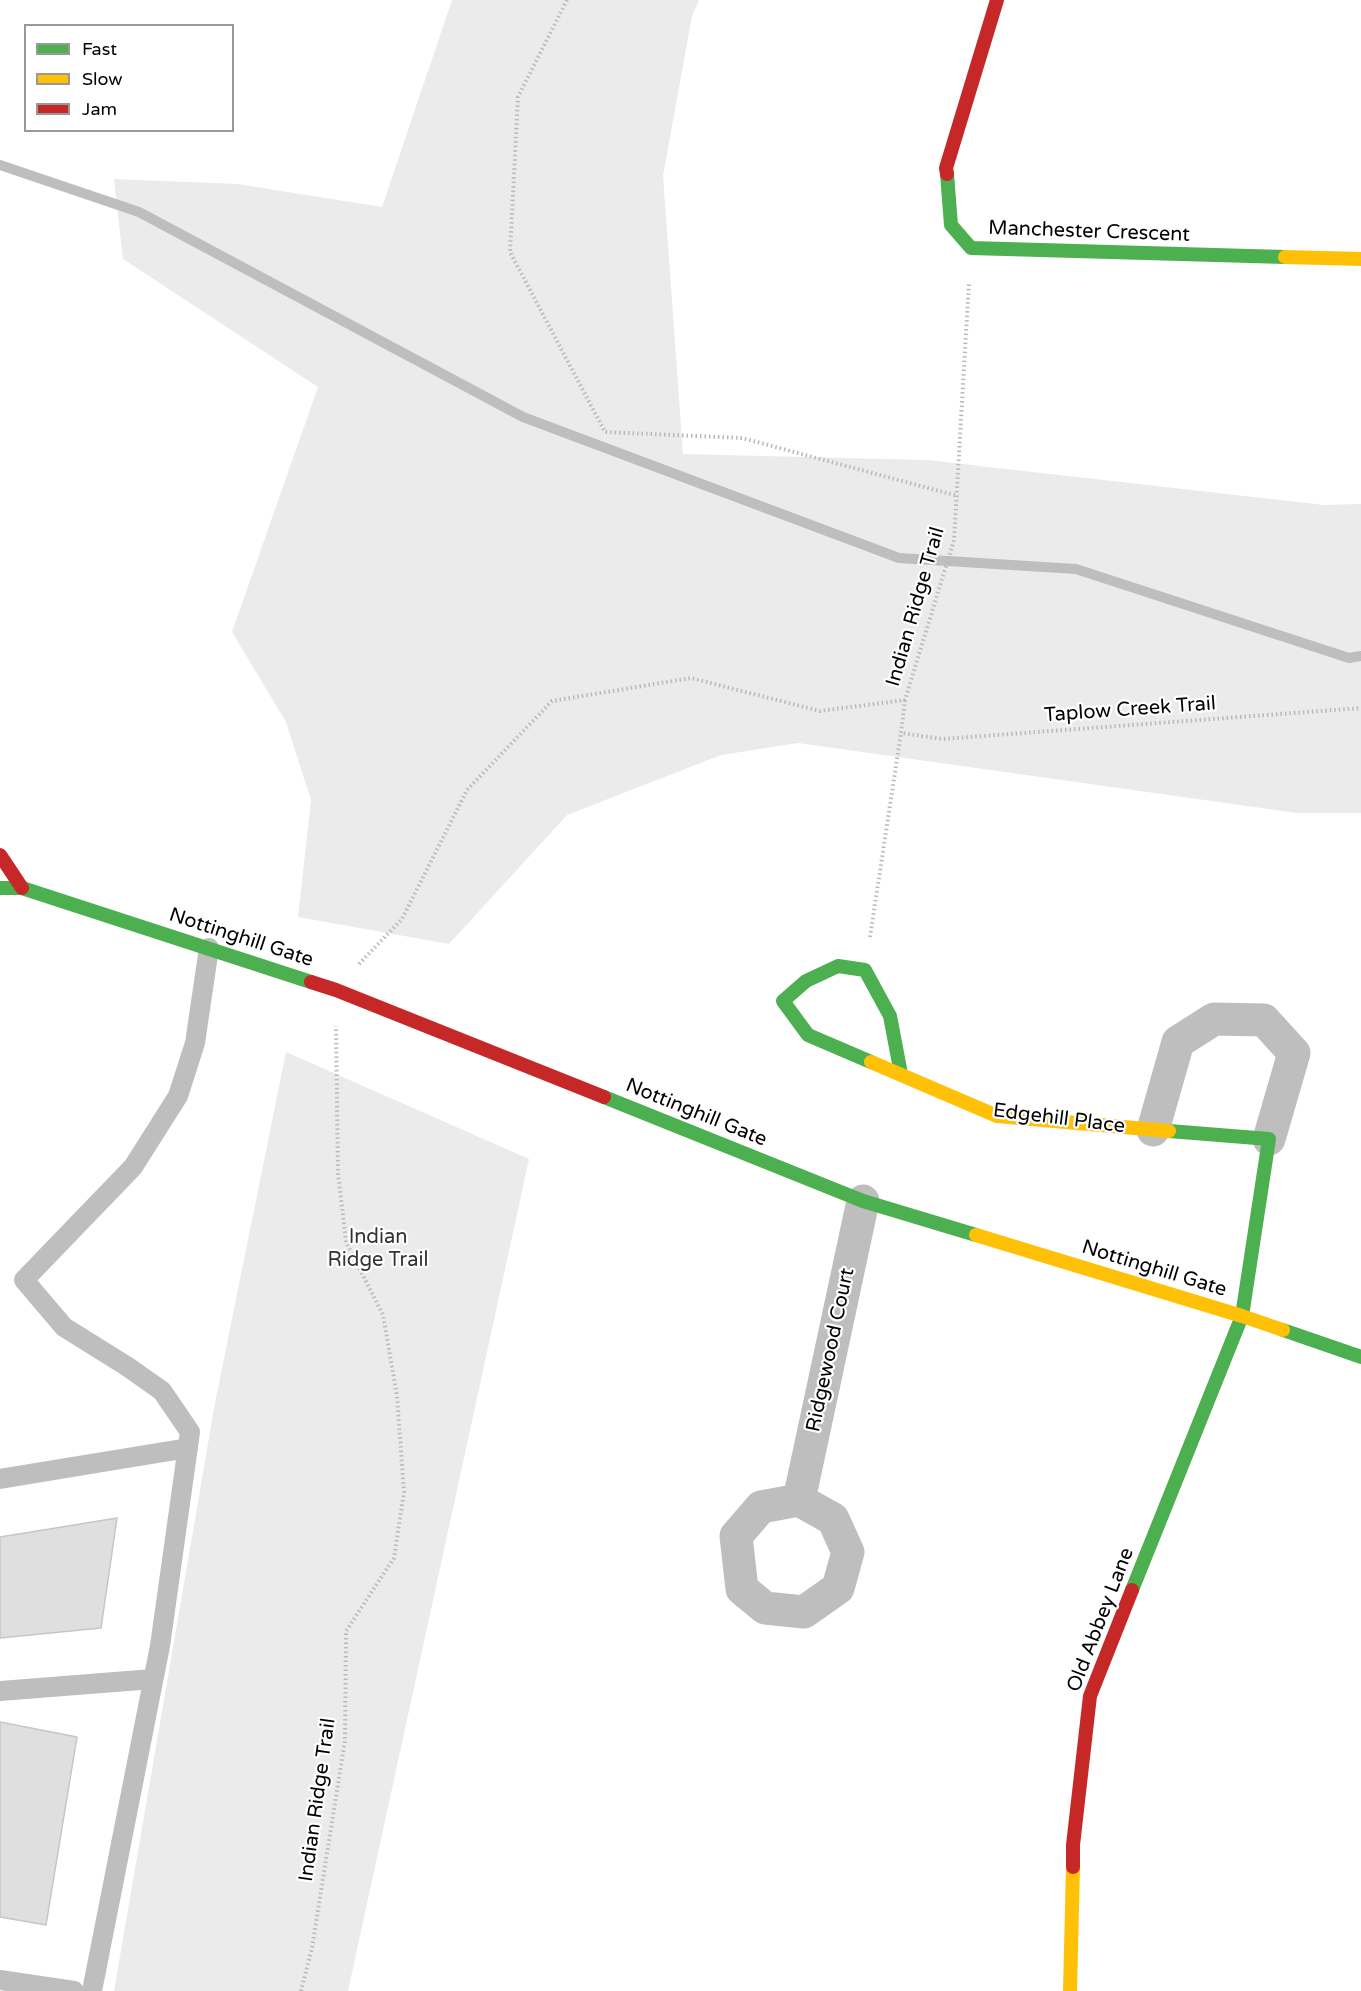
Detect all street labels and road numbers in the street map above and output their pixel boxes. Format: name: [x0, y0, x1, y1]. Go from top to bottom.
street label: Manchester Crescent: [988, 216, 1190, 248]
street label: Indian Ridge Trail: [882, 525, 950, 689]
street label: Taplow Creek Trail: [1043, 692, 1217, 728]
street label: Nottinghill Gate: [166, 903, 316, 973]
street label: Nottinghill Gate: [622, 1074, 770, 1152]
street label: Edgehill Place: [992, 1099, 1126, 1139]
street label: Nottinghill Gate: [1079, 1236, 1229, 1302]
street label: Ridgewood Court: [802, 1266, 860, 1434]
street label: Old Abbey Lane: [1063, 1545, 1139, 1695]
street label: Indian Ridge Trail: [295, 1717, 341, 1883]

